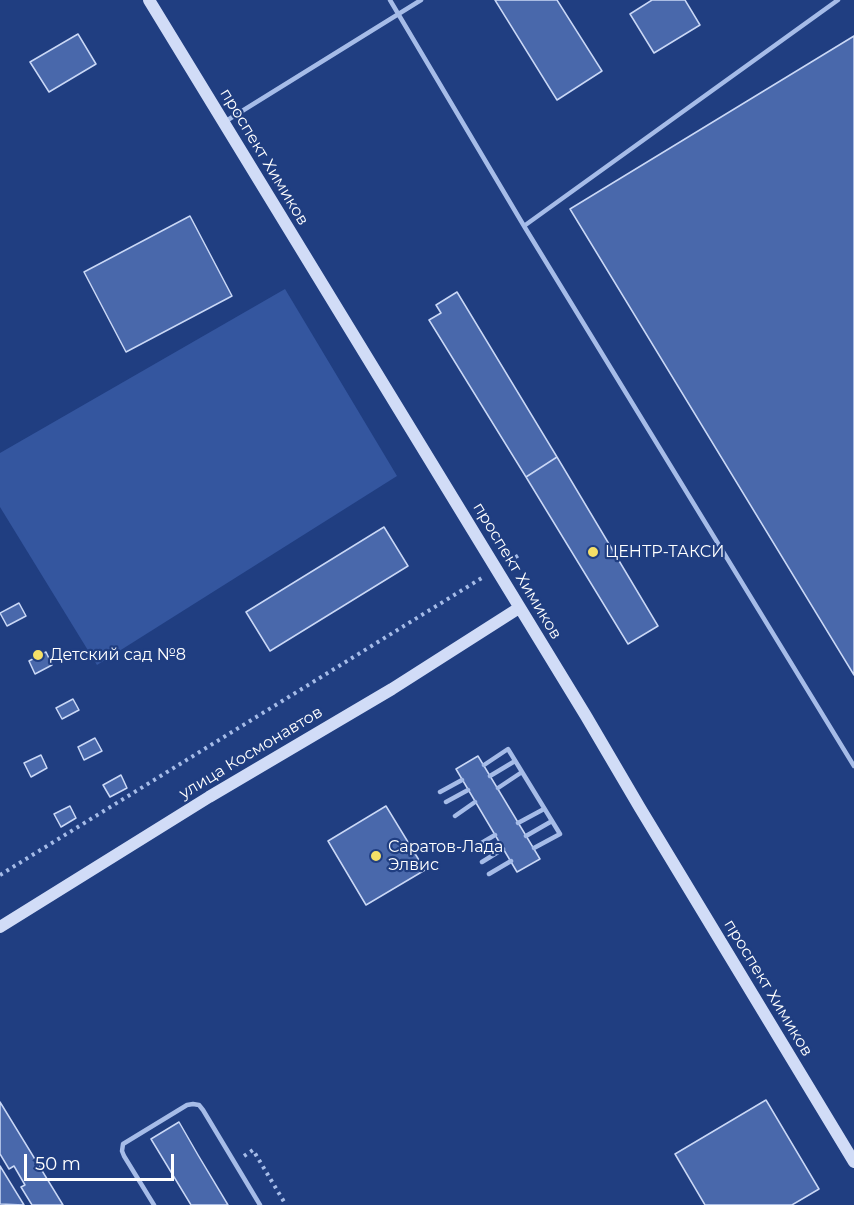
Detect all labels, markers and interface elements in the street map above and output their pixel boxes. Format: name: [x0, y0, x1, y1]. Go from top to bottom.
street label: проспект Химиков: [216, 85, 312, 229]
street label: проспект Химиков: [469, 499, 565, 643]
place label: ЦЕНТР-ТАКСИ: [605, 542, 724, 562]
marker: ЦЕНТР-ТАКСИ: [586, 545, 600, 559]
place label: Детский сад №8: [50, 645, 186, 665]
marker: Детский сад №8: [31, 648, 45, 662]
street label: улица Космонавтов: [176, 703, 326, 803]
place label: Саратов-Лада Элвис: [388, 837, 503, 875]
marker: Саратов-Лада Элвис: [369, 849, 383, 863]
street label: проспект Химиков: [720, 916, 816, 1060]
scale bar: [27, 1142, 177, 1180]
text: 50 m: [35, 1153, 81, 1175]

